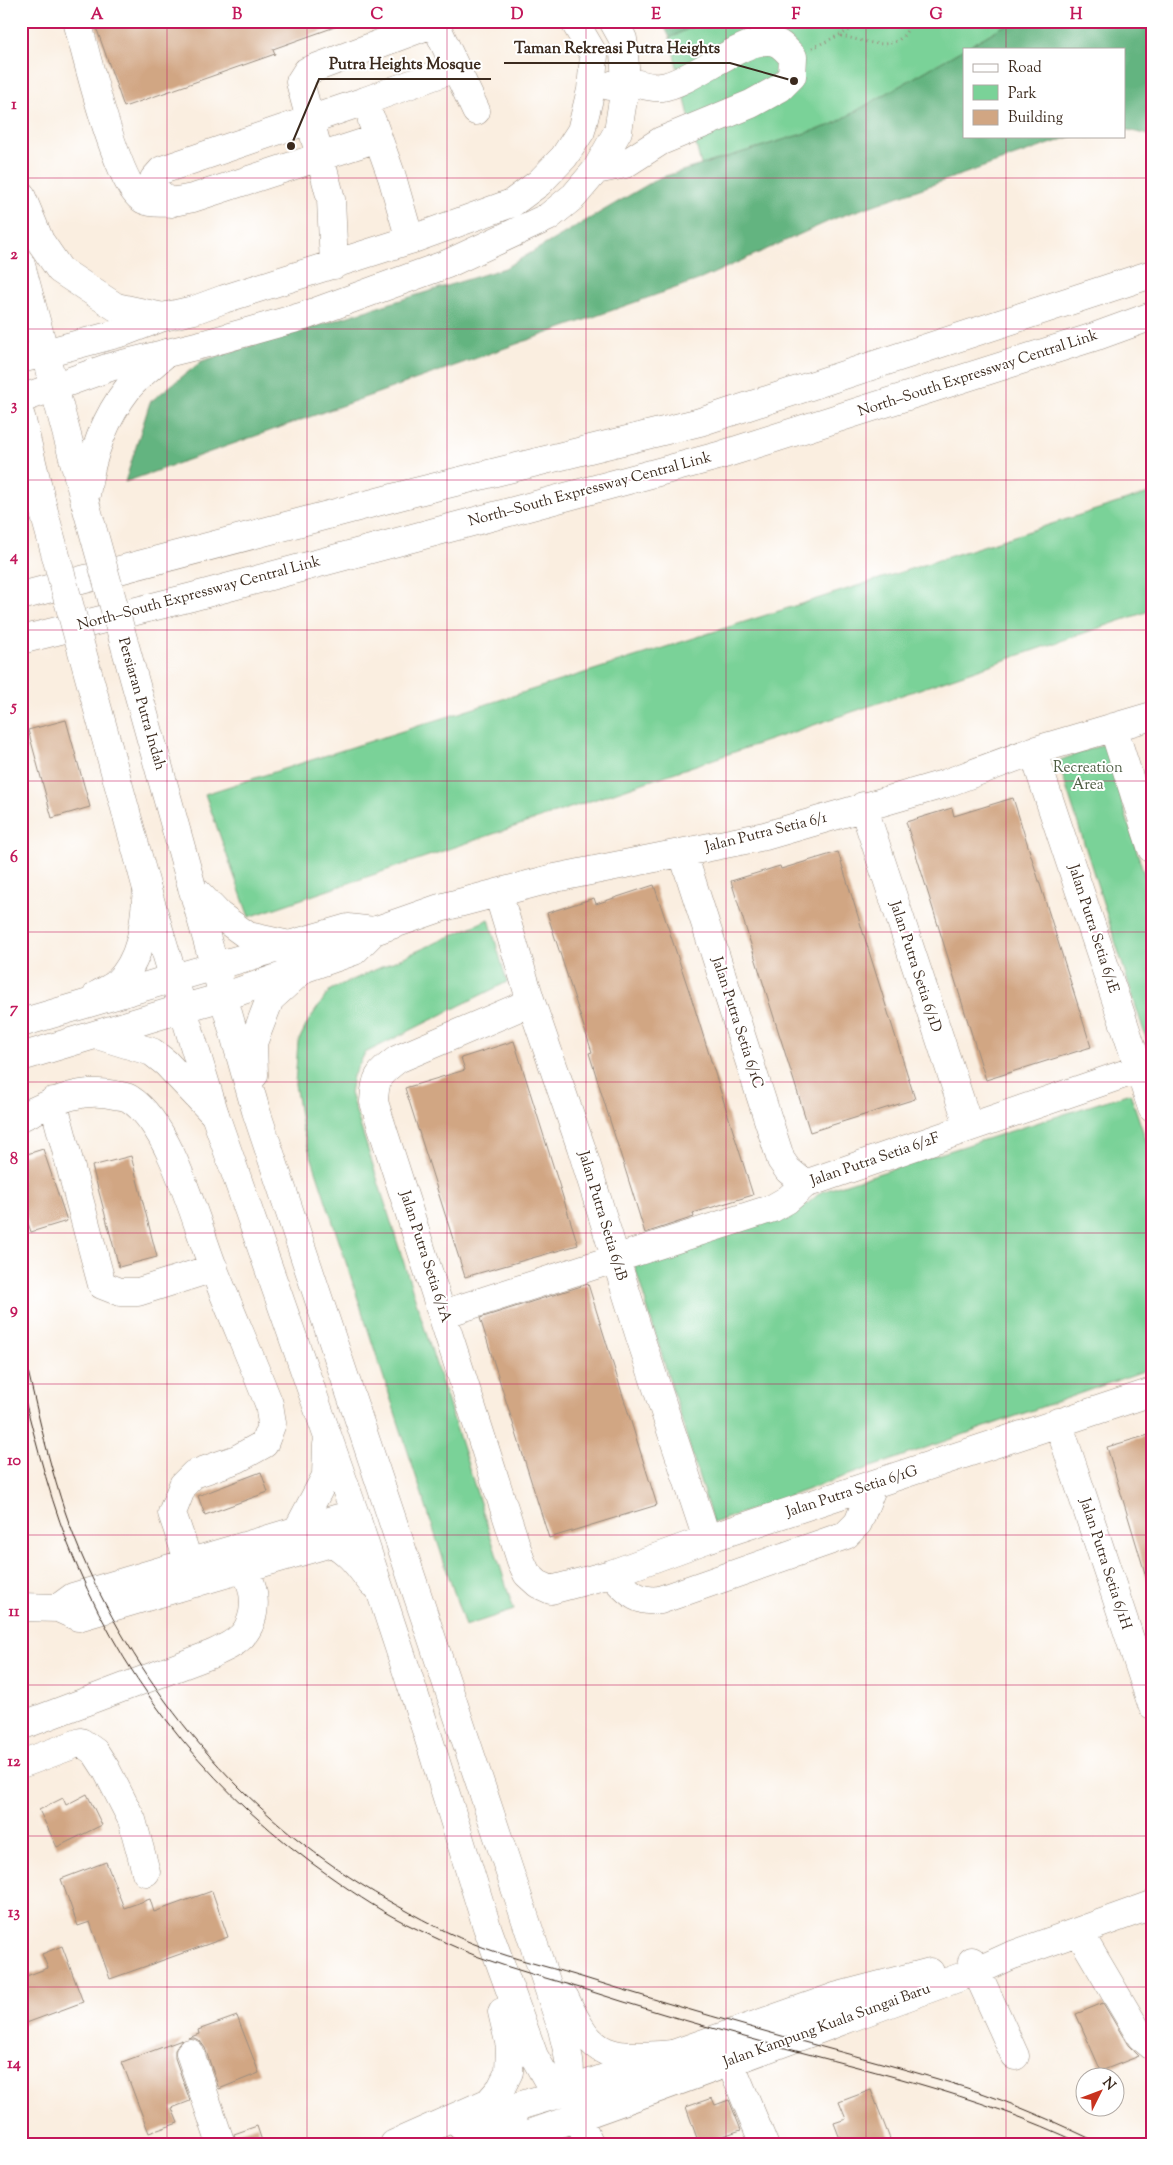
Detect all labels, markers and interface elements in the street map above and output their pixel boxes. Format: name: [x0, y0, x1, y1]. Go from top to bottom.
text: A: [91, 4, 104, 27]
text: B: [232, 4, 242, 27]
text: C: [371, 4, 384, 27]
text: D: [511, 4, 524, 27]
text: E: [651, 4, 661, 27]
text: F: [792, 4, 801, 27]
text: G: [929, 4, 943, 27]
text: H: [1070, 4, 1083, 27]
callout: Taman Rekreasi Putra Heights: [504, 32, 730, 63]
text: Taman Rekreasi Putra Heights: [514, 38, 720, 61]
callout: Putra Heights Mosque: [319, 48, 491, 79]
legend: [963, 48, 1126, 138]
text: Putra Heights Mosque: [329, 54, 482, 77]
text: Road: [1008, 58, 1042, 79]
text: Park: [1008, 84, 1037, 105]
text: 1: [11, 94, 17, 117]
text: Building: [1008, 108, 1063, 129]
text: 2: [10, 244, 18, 267]
street label: North–South Expressway Central Link: [855, 325, 1101, 423]
text: 3: [11, 395, 18, 418]
street label: North–South Expressway Central Link: [466, 447, 714, 533]
text: 4: [9, 546, 18, 569]
street label: North–South Expressway Central Link: [75, 551, 323, 637]
street label: Persiaran Putra Indah: [112, 635, 170, 773]
text: 5: [9, 696, 17, 719]
park label: Recreation Area: [1053, 758, 1123, 796]
street label: Jalan Putra Setia 6/1: [702, 808, 829, 859]
text: 6: [10, 847, 18, 870]
street label: Jalan Putra Setia 6/1E: [1062, 861, 1124, 996]
street label: Jalan Putra Setia 6/1D: [884, 898, 946, 1035]
street label: Jalan Putra Setia 6/1C: [706, 954, 768, 1091]
text: 7: [10, 998, 19, 1021]
street label: Jalan Putra Setia 6/2F: [807, 1128, 943, 1192]
street label: Jalan Putra Setia 6/1B: [572, 1148, 632, 1284]
text: 8: [10, 1149, 18, 1172]
street label: Jalan Putra Setia 6/1A: [394, 1188, 456, 1325]
text: 9: [10, 1299, 18, 1322]
text: 10: [7, 1450, 21, 1473]
street label: Jalan Putra Setia 6/1G: [783, 1461, 921, 1524]
street label: Jalan Putra Setia 6/1H: [1074, 1495, 1136, 1632]
text: 11: [9, 1601, 20, 1624]
text: 12: [8, 1751, 21, 1774]
text: 13: [8, 1902, 20, 1925]
street label: Jalan Kampung Kuala Sungai Baru: [719, 1979, 934, 2074]
text: 14: [7, 2053, 21, 2076]
north arrow: [1076, 2068, 1126, 2118]
text: N: [1097, 2074, 1119, 2095]

